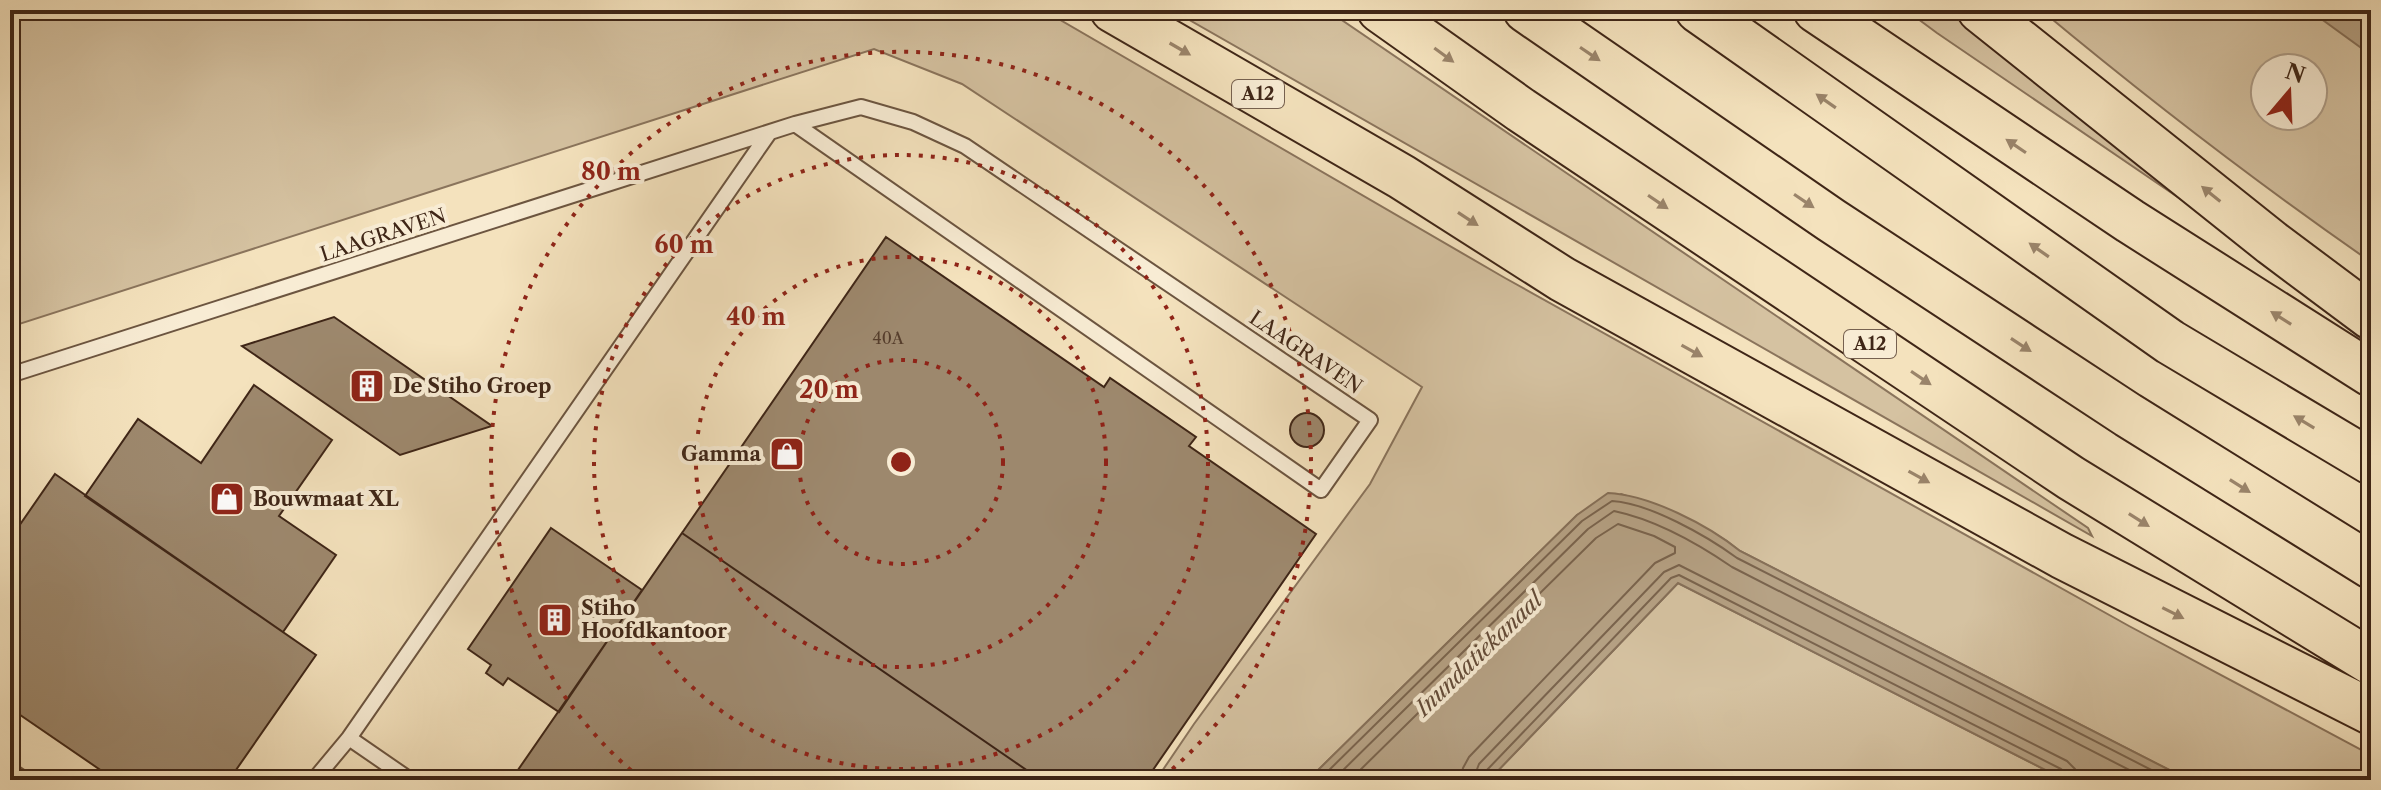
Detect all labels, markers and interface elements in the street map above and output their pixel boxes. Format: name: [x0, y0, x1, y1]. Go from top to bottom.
one-way arrow: [1169, 42, 1192, 56]
one-way arrow: [1580, 46, 1601, 61]
one-way arrow: [1433, 47, 1454, 62]
north arrow: [2249, 52, 2329, 132]
text: N: [2282, 58, 2309, 89]
road number: A12: [1232, 80, 1284, 108]
one-way arrow: [1816, 93, 1837, 109]
one-way arrow: [2006, 138, 2027, 153]
text: 80 m: [581, 157, 641, 186]
one-way arrow: [2201, 187, 2221, 203]
one-way arrow: [1794, 193, 1815, 208]
one-way arrow: [1648, 194, 1669, 209]
street label: LAAGRAVEN: [317, 203, 449, 267]
one-way arrow: [1457, 212, 1479, 226]
text: 60 m: [654, 230, 714, 259]
one-way arrow: [2029, 243, 2050, 258]
text: 40 m: [726, 302, 786, 331]
street label: LAAGRAVEN: [1245, 305, 1367, 399]
one-way arrow: [2270, 311, 2292, 325]
house number: 40A: [872, 328, 905, 348]
road number: A12: [1844, 330, 1896, 358]
one-way arrow: [2011, 337, 2032, 352]
one-way arrow: [1681, 344, 1703, 358]
building icon: De Stiho Groep: [348, 367, 386, 405]
one-way arrow: [1910, 370, 1932, 385]
place label: De Stiho Groep: [393, 374, 551, 398]
text: 20 m: [799, 375, 859, 404]
one-way arrow: [2293, 415, 2315, 429]
shop icon: Gamma: [768, 435, 806, 473]
place label: Gamma: [681, 442, 761, 466]
centre of rings: [887, 448, 915, 476]
one-way arrow: [1908, 470, 1930, 484]
one-way arrow: [2229, 478, 2251, 492]
shop icon: Bouwmaat XL: [208, 480, 246, 518]
place label: Bouwmaat XL: [253, 487, 399, 511]
one-way arrow: [2128, 512, 2150, 526]
water label: Inundatiekanaal: [1408, 584, 1550, 723]
place label: Stiho Hoofdkantoor: [581, 596, 727, 643]
building icon: Stiho Hoofdkantoor: [536, 601, 574, 639]
one-way arrow: [2162, 606, 2185, 620]

